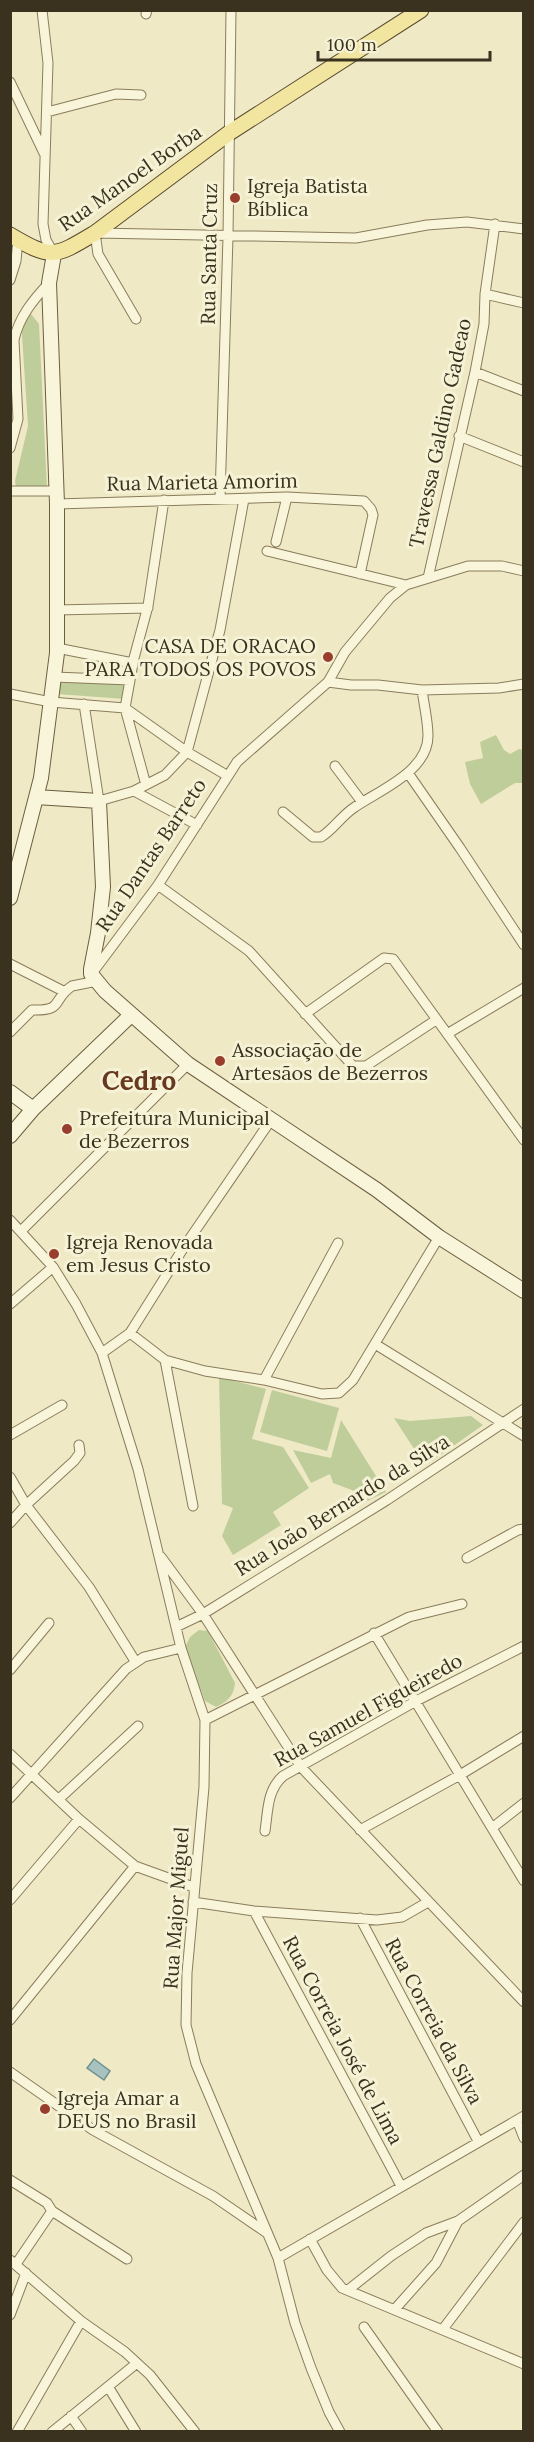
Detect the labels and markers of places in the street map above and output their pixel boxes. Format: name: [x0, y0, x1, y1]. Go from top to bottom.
place label: Igreja Batista Bíblica: [247, 173, 368, 221]
marker: Igreja Batista Bíblica: [228, 191, 242, 205]
place label: CASA DE ORACAO PARA TODOS OS POVOS: [85, 633, 316, 681]
marker: CASA DE ORACAO PARA TODOS OS POVOS: [321, 650, 335, 664]
place label: Associação de Artesãos de Bezerros: [231, 1037, 428, 1085]
marker: Associação de Artesãos de Bezerros: [213, 1054, 227, 1068]
place label: Prefeitura Municipal de Bezerros: [79, 1105, 270, 1153]
marker: Prefeitura Municipal de Bezerros: [60, 1122, 74, 1136]
place label: Igreja Renovada em Jesus Cristo: [66, 1229, 213, 1277]
marker: Igreja Renovada em Jesus Cristo: [47, 1247, 61, 1261]
place label: Igreja Amar a DEUS no Brasil: [57, 2085, 196, 2133]
marker: Igreja Amar a DEUS no Brasil: [38, 2102, 52, 2116]

